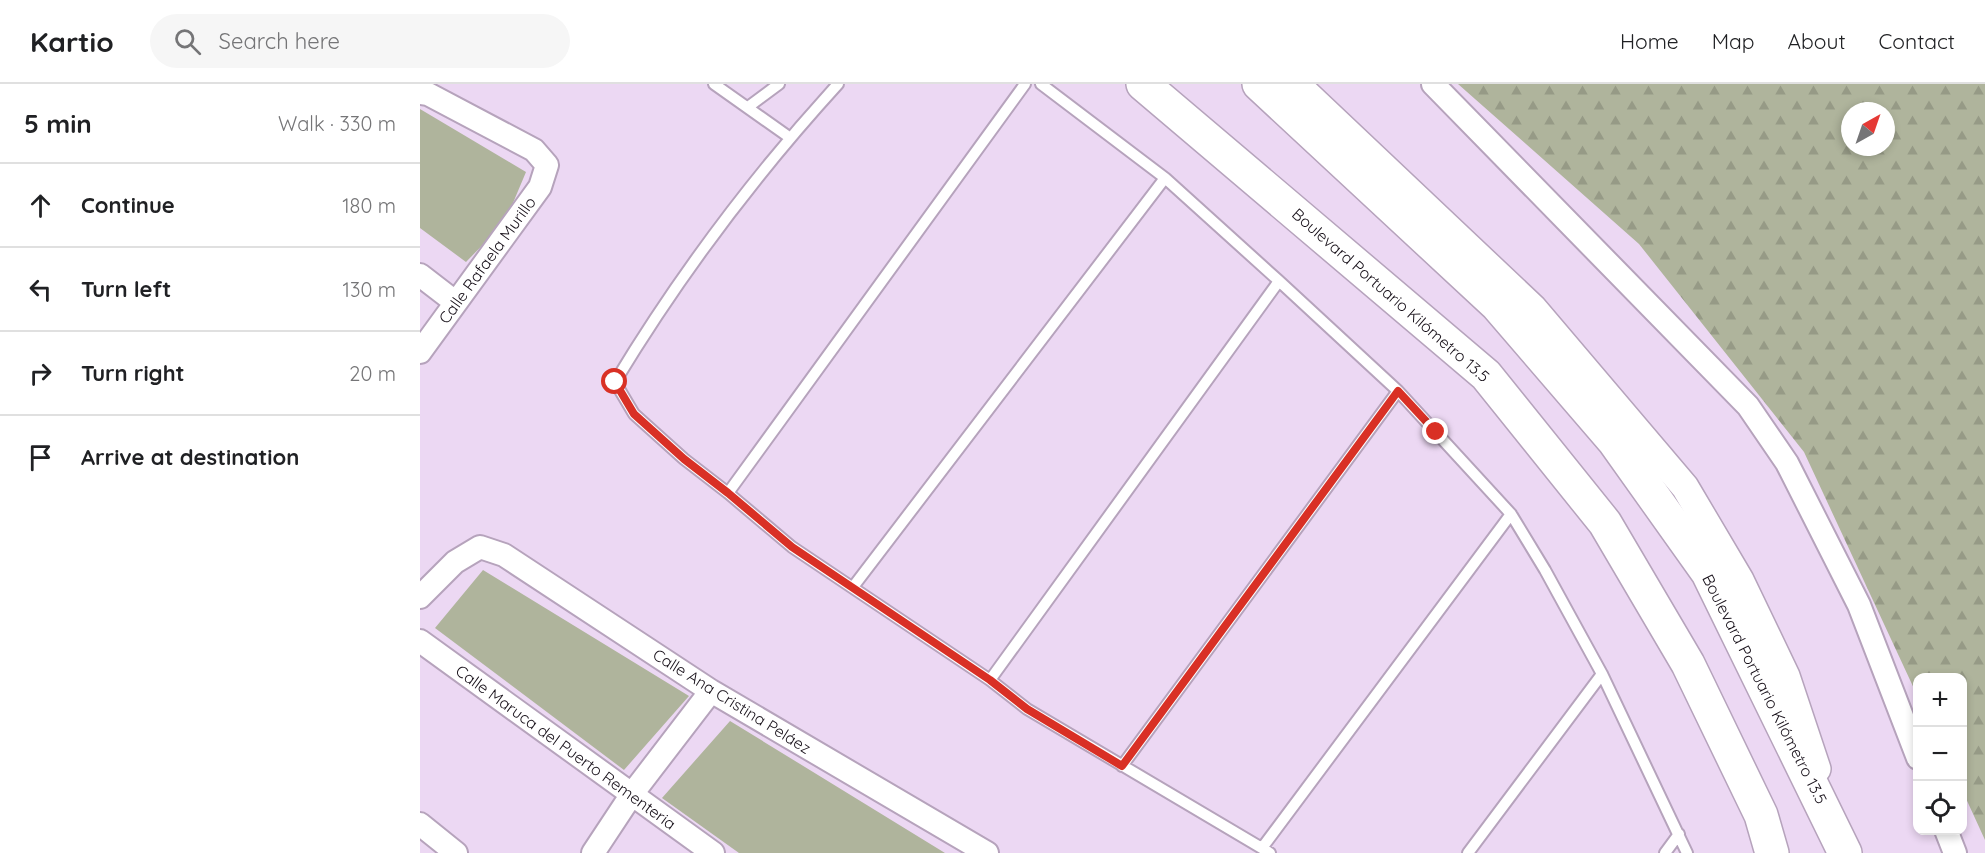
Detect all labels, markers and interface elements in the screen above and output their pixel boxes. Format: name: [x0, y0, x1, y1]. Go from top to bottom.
search box: [150, 14, 570, 68]
text: Kartio: [30, 24, 114, 59]
icon: search: [171, 25, 204, 58]
text: Search here: [219, 27, 340, 55]
text: Home: [1620, 28, 1679, 54]
text: Map: [1712, 28, 1755, 54]
text: About: [1788, 28, 1846, 54]
text: Contact: [1879, 28, 1955, 54]
north arrow: [1841, 102, 1895, 156]
text: 5 min: [24, 107, 92, 140]
text: Walk · 330 m: [278, 111, 396, 136]
icon: ahead: [24, 189, 57, 222]
text: Continue: [81, 191, 175, 219]
text: 180 m: [342, 193, 396, 218]
street label: Calle Rafaela Murillo: [434, 193, 540, 327]
street label: Boulevard Portuario Kilómetro 13.5: [1288, 204, 1494, 386]
icon: left: [24, 273, 57, 306]
text: Turn left: [81, 275, 171, 303]
text: 130 m: [343, 277, 396, 302]
icon: right: [24, 357, 57, 390]
text: Turn right: [81, 359, 185, 387]
text: 20 m: [349, 361, 396, 386]
route start: [601, 368, 627, 394]
route end: [1422, 418, 1448, 444]
icon: arrive: [24, 441, 57, 474]
text: Arrive at destination: [81, 443, 299, 471]
street label: Boulevard Portuario Kilómetro 13.5: [1698, 571, 1832, 807]
street label: Calle Ana Cristina Peláez: [649, 644, 815, 758]
street label: Calle Maruca del Puerto Rementeria: [452, 660, 680, 834]
map controls: [1913, 673, 1967, 835]
button: +: [1913, 673, 1967, 727]
button: −: [1913, 727, 1967, 781]
button: locate: [1913, 781, 1967, 835]

